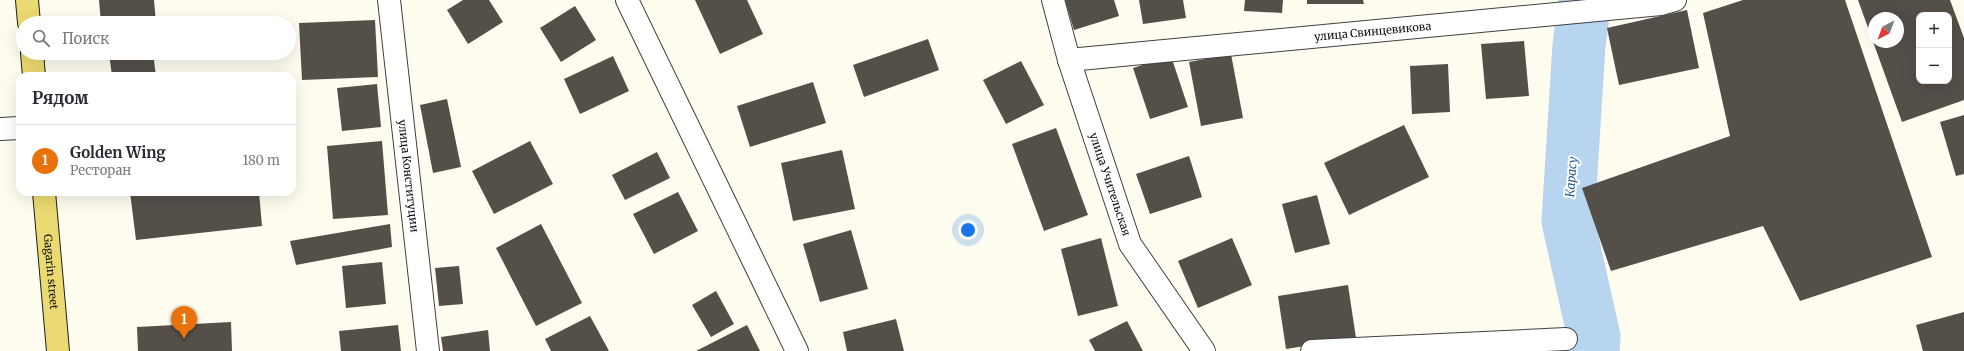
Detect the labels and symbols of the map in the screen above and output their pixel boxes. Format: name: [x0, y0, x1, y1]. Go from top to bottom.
north arrow: [1868, 12, 1904, 48]
street label: улица Свинцевикова: [1313, 19, 1432, 44]
street label: улица Конституции: [395, 119, 422, 233]
street label: улица Учительская: [1087, 131, 1134, 238]
water label: Карасу: [1562, 156, 1580, 198]
your location: [958, 220, 978, 240]
street label: Gagarin street: [41, 234, 61, 311]
pin: 1: [171, 306, 197, 339]

